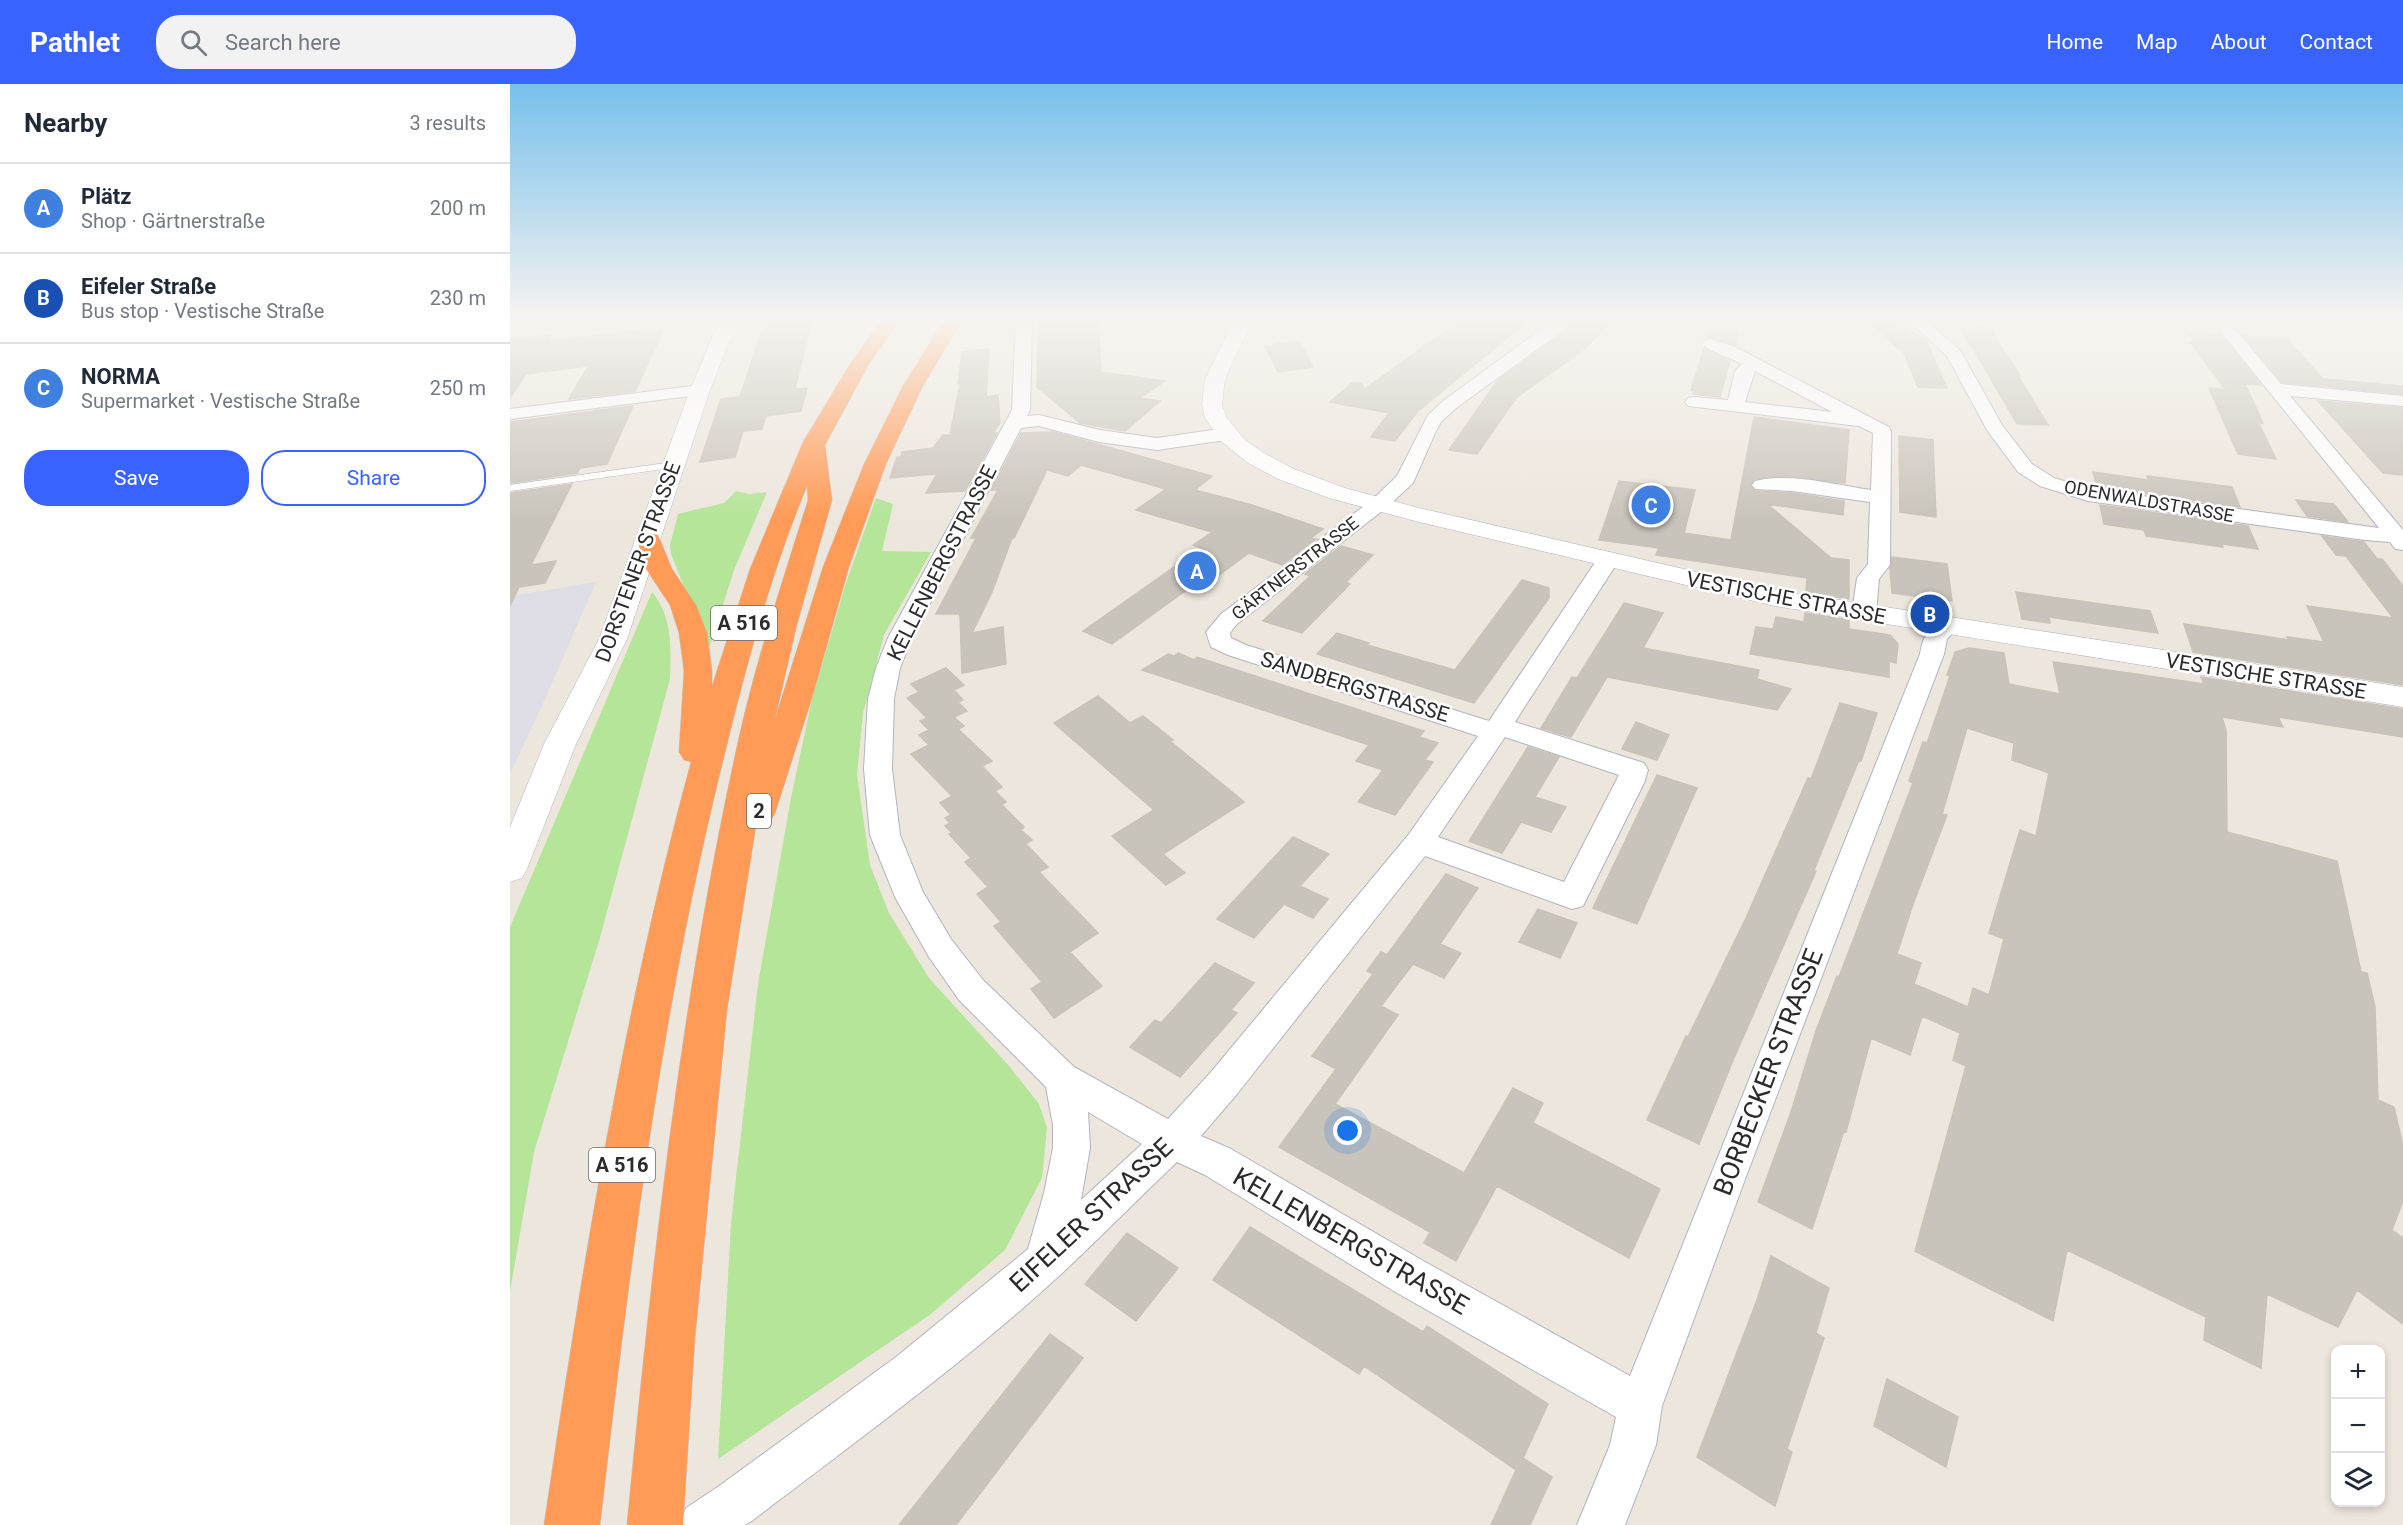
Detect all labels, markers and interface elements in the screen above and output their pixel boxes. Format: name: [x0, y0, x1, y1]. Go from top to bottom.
search box: [156, 15, 576, 69]
text: Pathlet: [30, 26, 120, 59]
icon: search: [177, 26, 210, 59]
text: Search here: [225, 30, 341, 55]
text: Home: [2047, 30, 2103, 54]
text: Map: [2136, 30, 2178, 54]
text: About: [2211, 30, 2267, 54]
text: Contact: [2300, 30, 2373, 54]
text: Nearby: [24, 108, 107, 138]
text: 3 results: [410, 111, 486, 135]
text: Plätz: [81, 184, 131, 209]
text: A: [37, 196, 50, 220]
text: 200 m: [430, 196, 486, 220]
text: Shop · Gärtnerstraße: [81, 209, 265, 233]
text: Eifeler Straße: [81, 274, 216, 299]
text: B: [37, 286, 50, 310]
text: 230 m: [430, 286, 486, 310]
text: Bus stop · Vestische Straße: [81, 299, 324, 323]
text: NORMA: [81, 364, 160, 389]
text: C: [37, 376, 50, 400]
text: 250 m: [430, 376, 486, 400]
text: Supermarket · Vestische Straße: [81, 389, 360, 413]
button: Save: [24, 450, 249, 506]
button: Share: [261, 450, 486, 506]
street label: DORSTENER STRASSE: [591, 458, 685, 666]
street label: KELLENBERGSTRASSE: [882, 462, 1002, 664]
street label: ODENWALDSTRASSE: [2062, 476, 2236, 526]
pin: C: [1632, 482, 1670, 528]
street label: GÄRTNERSTRASSE: [1227, 512, 1363, 624]
pin: A: [1178, 548, 1216, 594]
street label: VESTISCHE STRASSE: [1684, 567, 1888, 629]
pin: B: [1910, 592, 1950, 636]
road number: A 516: [711, 606, 777, 640]
street label: SANDBERGSTRASSE: [1258, 647, 1452, 727]
street label: VESTISCHE STRASSE: [2164, 648, 2368, 704]
road number: 2: [747, 794, 771, 828]
street label: BORBECKER STRASSE: [1707, 945, 1829, 1199]
your location: [1333, 1116, 1362, 1145]
street label: EIFELER STRASSE: [1003, 1132, 1179, 1298]
road number: A 516: [589, 1148, 655, 1182]
street label: KELLENBERGSTRASSE: [1228, 1161, 1474, 1321]
map controls: [2331, 1345, 2385, 1507]
button: +: [2331, 1345, 2385, 1399]
button: −: [2331, 1399, 2385, 1453]
button: layers: [2331, 1453, 2385, 1507]

